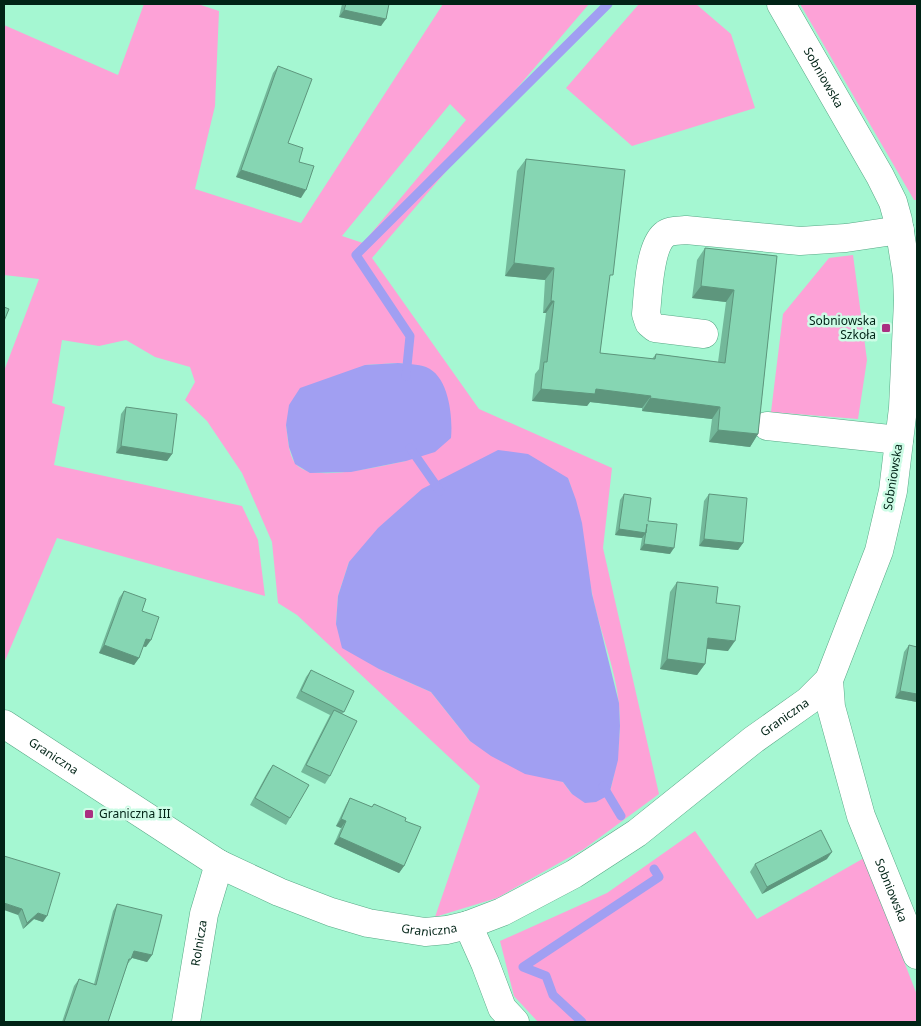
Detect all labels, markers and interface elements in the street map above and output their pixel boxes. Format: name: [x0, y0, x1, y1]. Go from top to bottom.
street label: Sobniowska: [800, 44, 848, 111]
place label: Sobniowska Szkoła: [809, 312, 876, 343]
marker: Sobniowska Szkoła: [880, 322, 892, 334]
street label: Sobniowska: [879, 442, 906, 511]
street label: Graniczna: [757, 694, 812, 740]
street label: Graniczna: [25, 733, 82, 778]
place label: Graniczna III: [99, 805, 171, 822]
marker: Graniczna III: [83, 808, 95, 820]
street label: Sobniowska: [871, 856, 912, 925]
street label: Rolnicza: [186, 919, 211, 967]
street label: Graniczna: [400, 919, 459, 940]

